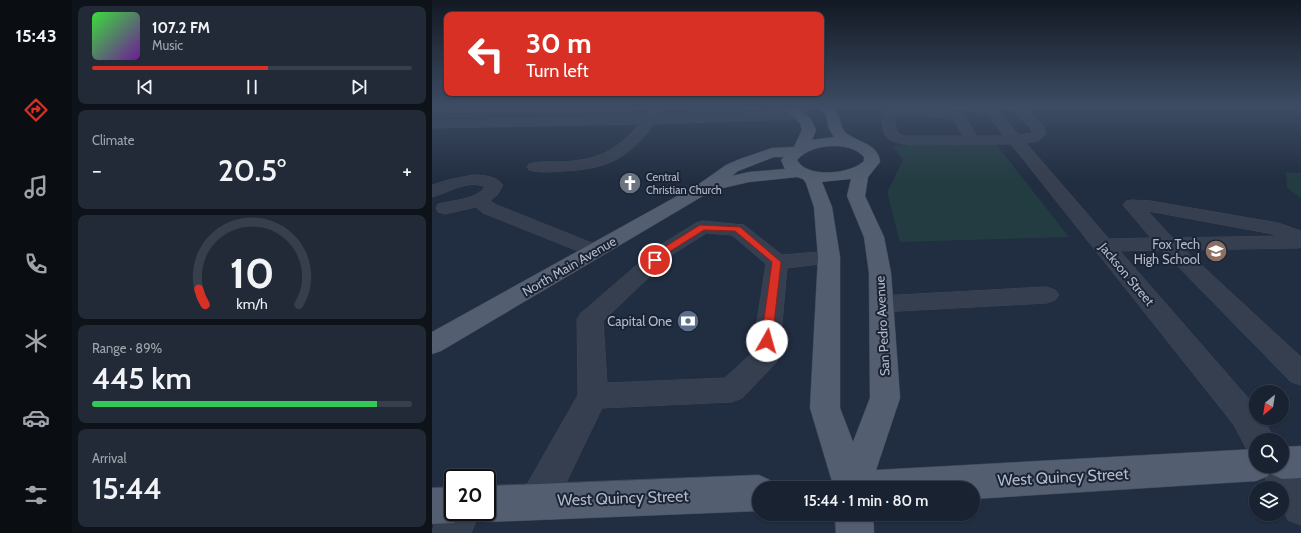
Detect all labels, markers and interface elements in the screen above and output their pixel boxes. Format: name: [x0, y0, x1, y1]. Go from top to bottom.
text: 107.2 FM: [152, 19, 210, 37]
text: 15:43: [15, 25, 57, 47]
text: 30 m: [526, 26, 592, 60]
icon: left: [460, 28, 512, 80]
text: Music: [152, 37, 183, 53]
text: Turn left: [526, 60, 589, 82]
icon: previous: [134, 76, 156, 98]
icon: pause: [241, 76, 263, 98]
icon: next: [348, 76, 370, 98]
icon: directions: [22, 96, 50, 124]
text: Climate: [92, 132, 134, 148]
text: 20.5°: [218, 152, 286, 189]
text: −: [92, 157, 102, 184]
text: +: [402, 157, 412, 184]
church icon: Central Christian Church: [617, 170, 643, 196]
place label: Central Christian Church: [646, 170, 722, 197]
icon: music: [22, 173, 50, 201]
street label: North Main Avenue: [519, 233, 619, 299]
place label: Fox Tech High School: [1134, 236, 1200, 267]
street label: Jackson Street: [1095, 238, 1158, 309]
school or university icon: Fox Tech High School: [1203, 238, 1229, 264]
pin: [638, 243, 672, 277]
text: 10: [230, 247, 274, 297]
icon: arrive: [644, 249, 666, 271]
icon: phone: [22, 250, 50, 278]
street label: San Pedro Avenue: [871, 275, 893, 377]
text: km/h: [236, 294, 268, 312]
bank icon: Capital One: [675, 308, 701, 334]
place label: Capital One: [607, 313, 672, 329]
position arrow: [746, 320, 788, 362]
icon: climate: [22, 327, 50, 355]
text: Range · 89%: [92, 340, 162, 356]
text: 445 km: [92, 360, 192, 397]
north arrow: [1249, 385, 1289, 425]
map controls: [1249, 385, 1289, 521]
icon: car: [22, 404, 50, 432]
button: search: [1249, 433, 1289, 473]
text: Arrival: [92, 450, 127, 466]
street label: West Quincy Street: [997, 464, 1130, 490]
speed limit sign: 20: [444, 469, 496, 521]
text: 15:44: [92, 470, 162, 507]
icon: filters: [22, 481, 50, 509]
button: layers: [1249, 481, 1289, 521]
street label: West Quincy Street: [557, 486, 690, 510]
text: 15:44 · 1 min · 80 m: [804, 492, 928, 510]

